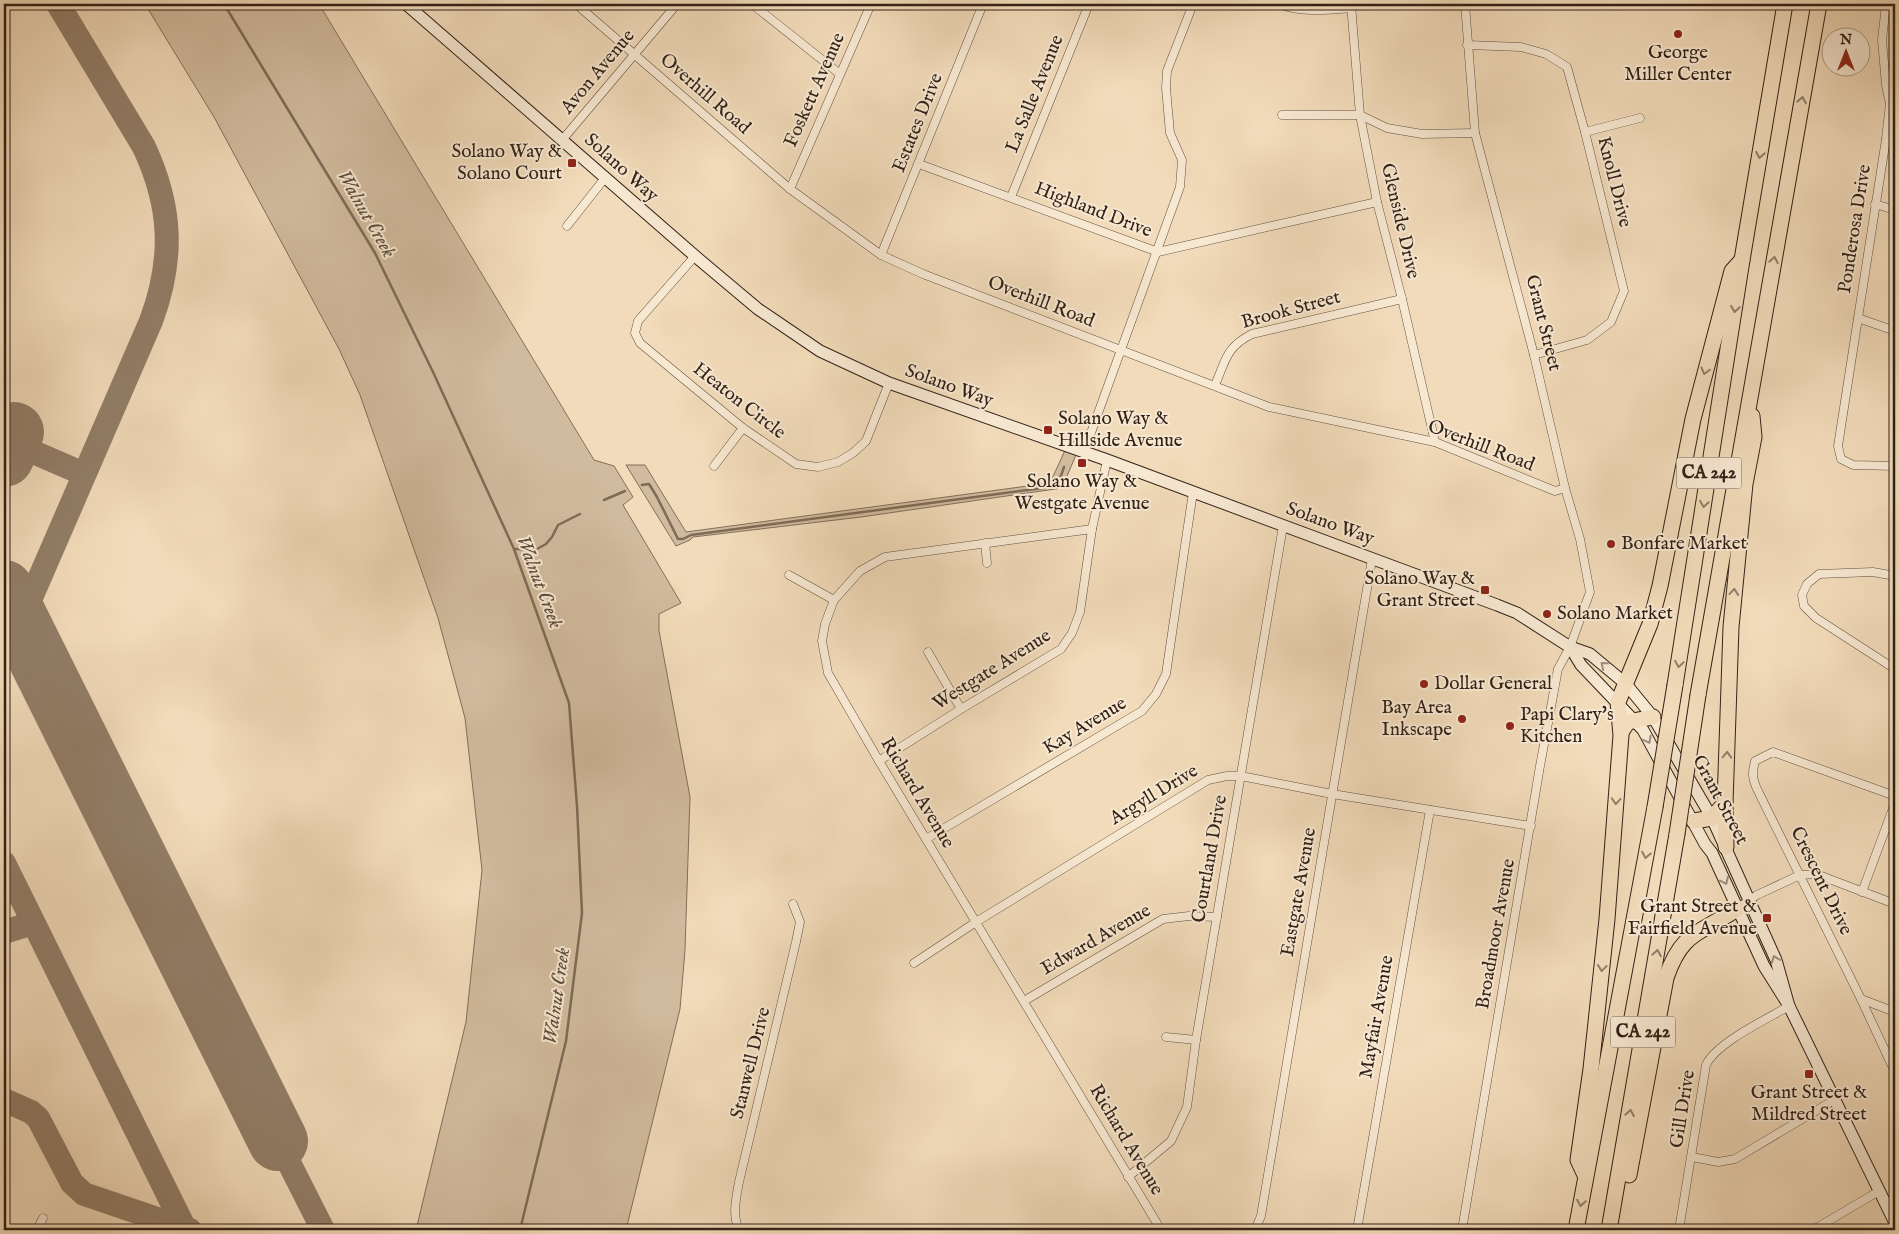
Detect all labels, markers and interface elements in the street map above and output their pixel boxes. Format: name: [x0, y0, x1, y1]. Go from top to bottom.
street label: Avon Avenue: [555, 25, 641, 120]
marker: George Miller Center: [1672, 28, 1684, 40]
north arrow: [1822, 28, 1872, 78]
street label: Foskett Avenue: [779, 29, 851, 151]
street label: La Salle Avenue: [1000, 31, 1070, 156]
text: N: [1839, 31, 1852, 49]
place label: George Miller Center: [1624, 41, 1732, 87]
street label: Overhill Road: [655, 48, 756, 140]
street label: Estates Drive: [887, 70, 949, 176]
one-way arrow: [1796, 96, 1806, 104]
street label: Solano Way: [579, 128, 664, 208]
street label: Knoll Drive: [1591, 134, 1637, 230]
place label: Solano Way & Solano Court: [451, 140, 562, 186]
one-way arrow: [1755, 151, 1765, 160]
marker: Solano Way & Solano Court: [566, 157, 578, 169]
street label: Glenside Drive: [1375, 161, 1425, 281]
street label: Ponderosa Drive: [1833, 163, 1877, 295]
water label: Walnut Creek: [331, 166, 401, 262]
street label: Highland Drive: [1031, 177, 1155, 244]
one-way arrow: [1768, 256, 1778, 264]
street label: Overhill Road: [984, 271, 1099, 334]
street label: Grant Street: [1519, 272, 1567, 374]
street label: Brook Street: [1239, 285, 1344, 335]
one-way arrow: [1730, 304, 1740, 313]
street label: Heaton Circle: [688, 357, 791, 445]
street label: Solano Way: [902, 359, 997, 413]
one-way arrow: [1700, 367, 1711, 376]
place label: Solano Way & Hillside Avenue: [1058, 407, 1183, 453]
street label: Overhill Road: [1424, 415, 1539, 478]
marker: Solano Way & Hillside Avenue: [1042, 424, 1054, 436]
marker: Solano Way & Westgate Avenue: [1076, 457, 1088, 469]
road number: CA 242: [1676, 458, 1742, 488]
place label: Solano Way & Westgate Avenue: [1014, 470, 1150, 516]
street label: Solano Way: [1283, 497, 1378, 551]
one-way arrow: [1699, 499, 1709, 508]
water label: Walnut Creek: [510, 532, 568, 632]
place label: Bonfare Market: [1621, 532, 1748, 556]
marker: Bonfare Market: [1605, 538, 1617, 550]
place label: Solano Way & Grant Street: [1364, 567, 1475, 613]
marker: Solano Way & Grant Street: [1479, 584, 1491, 596]
one-way arrow: [1728, 588, 1739, 596]
place label: Solano Market: [1557, 602, 1674, 626]
marker: Solano Market: [1541, 608, 1553, 620]
street label: Westgate Avenue: [928, 624, 1056, 716]
one-way arrow: [1674, 660, 1684, 669]
one-way arrow: [1601, 662, 1610, 670]
place label: Dollar General: [1434, 672, 1553, 696]
marker: Dollar General: [1418, 678, 1430, 690]
street label: Kay Avenue: [1039, 692, 1131, 760]
place label: Bay Area Inkscape: [1381, 696, 1453, 742]
place label: Papi Clary's Kitchen: [1520, 703, 1614, 749]
marker: Bay Area Inkscape: [1456, 713, 1468, 725]
marker: Papi Clary's Kitchen: [1504, 720, 1516, 732]
street label: Richard Avenue: [874, 733, 960, 853]
one-way arrow: [1642, 734, 1652, 743]
one-way arrow: [1721, 750, 1732, 758]
street label: Grant Street: [1686, 751, 1754, 849]
street label: Argyll Drive: [1105, 759, 1203, 831]
street label: Courtland Drive: [1187, 793, 1233, 925]
one-way arrow: [1610, 797, 1621, 805]
street label: Crescent Drive: [1784, 823, 1858, 939]
street label: Eastgate Avenue: [1276, 825, 1322, 958]
one-way arrow: [1641, 851, 1652, 860]
street label: Broadmoor Avenue: [1471, 857, 1521, 1011]
one-way arrow: [1719, 876, 1730, 885]
place label: Grant Street & Fairfield Avenue: [1628, 895, 1757, 941]
street label: Edward Avenue: [1037, 899, 1156, 981]
marker: Grant Street & Fairfield Avenue: [1761, 912, 1773, 924]
water label: Walnut Creek: [538, 946, 576, 1046]
one-way arrow: [1651, 949, 1661, 957]
street label: Mayfair Avenue: [1354, 953, 1400, 1080]
one-way arrow: [1771, 955, 1781, 964]
one-way arrow: [1597, 964, 1608, 972]
street label: Stanwell Drive: [726, 1004, 777, 1121]
road number: CA 242: [1610, 1016, 1676, 1048]
street label: Gill Drive: [1665, 1068, 1701, 1150]
marker: Grant Street & Mildred Street: [1803, 1068, 1815, 1080]
street label: Richard Avenue: [1083, 1080, 1169, 1200]
place label: Grant Street & Mildred Street: [1751, 1081, 1867, 1127]
one-way arrow: [1624, 1109, 1634, 1118]
one-way arrow: [1576, 1198, 1586, 1207]

